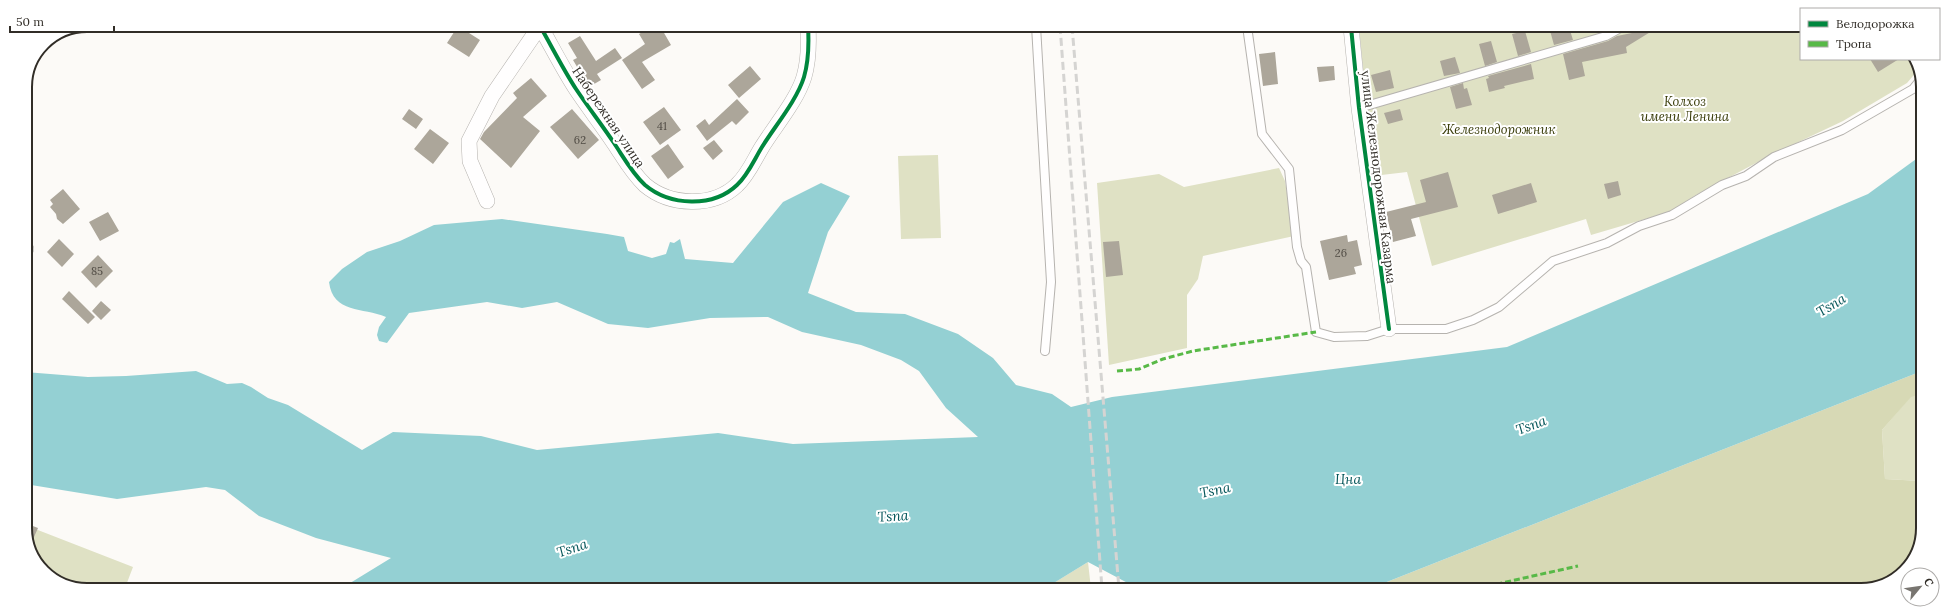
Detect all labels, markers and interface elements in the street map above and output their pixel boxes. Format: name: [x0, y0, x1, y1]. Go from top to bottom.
scale bar: [10, 8, 114, 34]
legend: [1800, 8, 1940, 60]
text: 50 m: [16, 14, 44, 29]
text: Велодорожка: [1836, 16, 1914, 31]
text: Тропа: [1836, 36, 1871, 51]
street label: Набережная улица: [568, 63, 649, 171]
street label: улица Железнодорожная Казарма: [1357, 69, 1400, 285]
park label: Колхоз имени Ленина: [1641, 93, 1730, 125]
house number: 41: [657, 119, 667, 133]
park label: Железнодорожник: [1441, 121, 1556, 138]
house number: 62: [574, 133, 586, 147]
house number: 26: [1335, 246, 1347, 260]
house number: 85: [91, 264, 103, 278]
water label: Tsna: [1813, 289, 1849, 321]
water label: Tsna: [1513, 411, 1549, 439]
water label: Цна: [1335, 470, 1361, 488]
water label: Tsna: [1198, 478, 1232, 502]
water label: Tsna: [877, 506, 909, 526]
water label: Tsna: [555, 535, 590, 561]
north arrow: [1900, 567, 1940, 607]
text: С: [1921, 575, 1937, 589]

